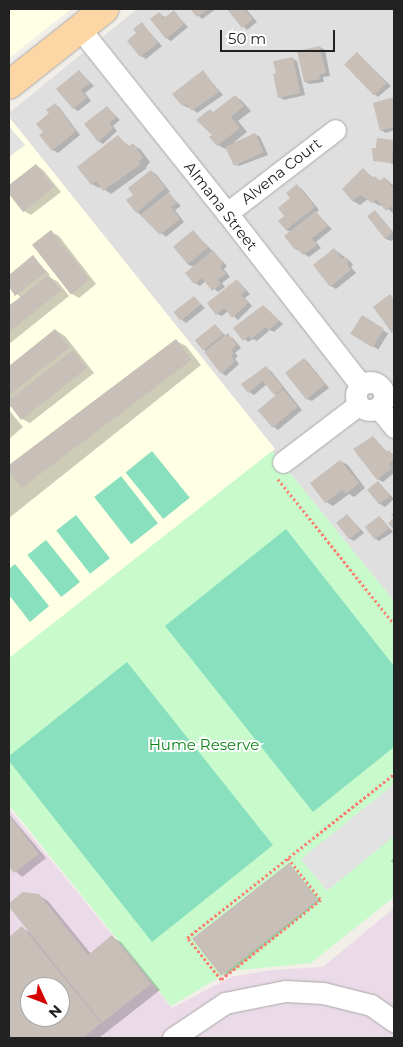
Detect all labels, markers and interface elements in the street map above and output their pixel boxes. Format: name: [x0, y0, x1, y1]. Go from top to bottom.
scale bar: [223, 20, 338, 52]
text: 50 m: [228, 29, 266, 48]
street label: Alvena Court: [237, 134, 325, 208]
street label: Almana Street: [181, 158, 261, 254]
park label: Hume Reserve: [149, 736, 259, 754]
north arrow: [20, 977, 70, 1027]
text: N: [45, 1001, 66, 1022]

